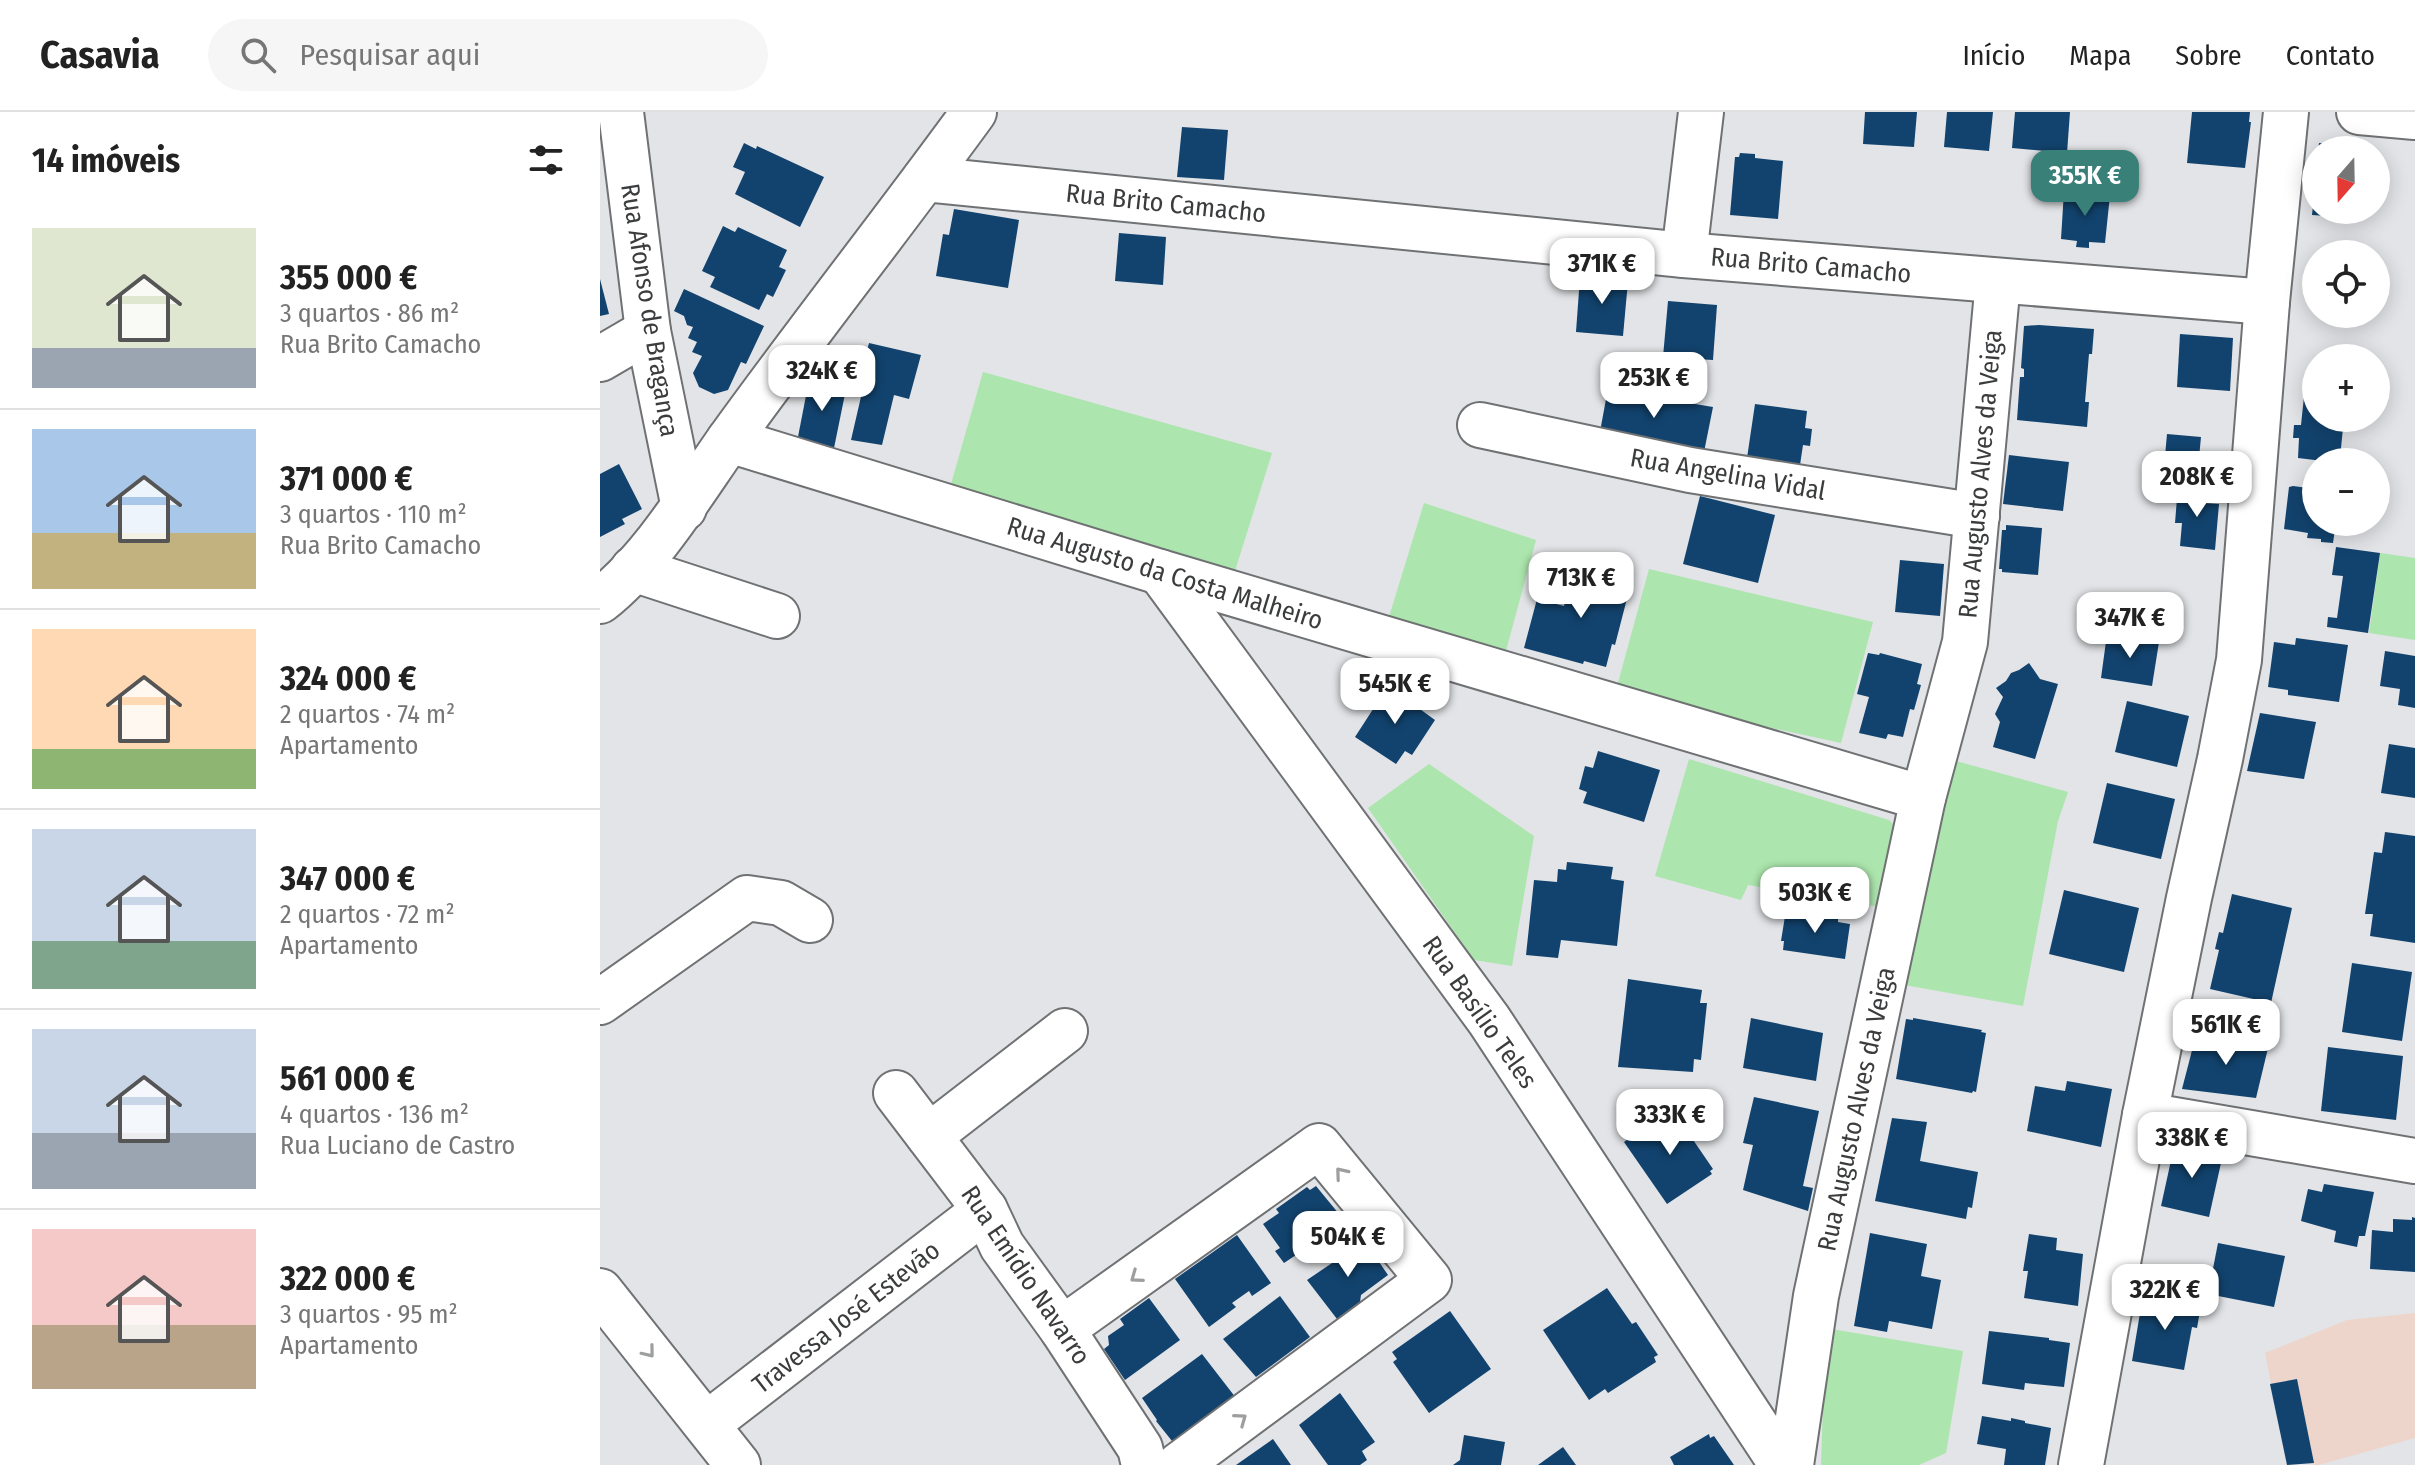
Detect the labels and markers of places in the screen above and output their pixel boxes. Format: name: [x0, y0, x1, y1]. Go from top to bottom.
pin: 355K €: [2020, 150, 2150, 218]
pin: 371K €: [1537, 238, 1667, 306]
pin: 324K €: [757, 345, 887, 413]
pin: 253K €: [1589, 352, 1719, 420]
pin: 208K €: [2132, 451, 2262, 519]
pin: 713K €: [1516, 552, 1646, 620]
pin: 347K €: [2065, 592, 2195, 660]
pin: 545K €: [1330, 658, 1460, 726]
pin: 503K €: [1750, 867, 1880, 935]
pin: 561K €: [2161, 999, 2291, 1067]
pin: 333K €: [1605, 1089, 1735, 1157]
pin: 338K €: [2127, 1112, 2257, 1180]
pin: 504K €: [1283, 1211, 1413, 1279]
pin: 322K €: [2100, 1264, 2230, 1332]

